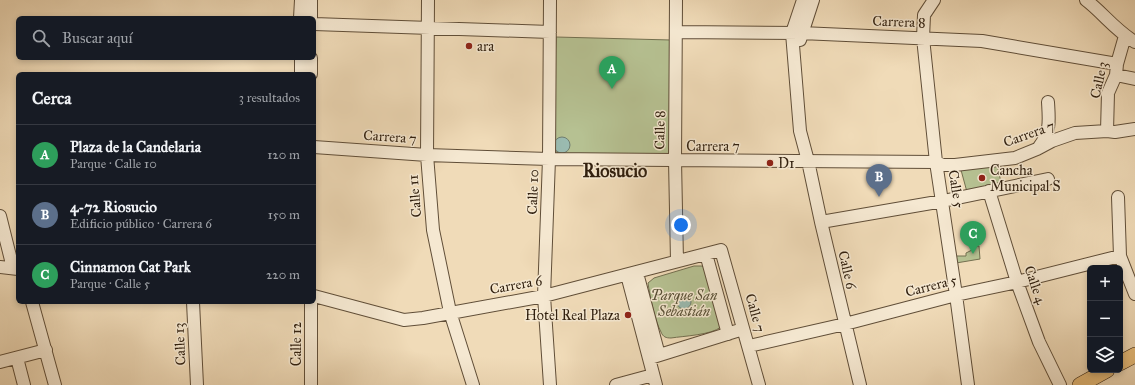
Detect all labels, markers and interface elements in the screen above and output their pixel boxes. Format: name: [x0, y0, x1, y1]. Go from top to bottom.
street label: Carrera 8: [872, 13, 926, 31]
search box: [16, 16, 316, 60]
icon: search: [30, 27, 52, 49]
text: Buscar aquí: [62, 29, 133, 47]
place label: ara: [477, 38, 494, 55]
marker: ara: [464, 41, 474, 51]
pin: A: [599, 56, 625, 89]
street label: Calle 3: [1087, 60, 1111, 100]
text: Cerca: [32, 88, 71, 109]
text: 3 resultados: [239, 90, 300, 106]
street label: Calle 8: [651, 110, 669, 150]
street label: Carrera 7: [1001, 117, 1057, 151]
street label: Carrera 7: [363, 127, 417, 147]
text: Plaza de la Candelaria: [70, 138, 201, 156]
street label: Carrera 7: [686, 138, 740, 155]
text: A: [41, 147, 49, 163]
text: 120 m: [267, 147, 300, 163]
place label: D1: [778, 155, 795, 172]
text: Parque · Calle 10: [70, 156, 157, 172]
marker: D1: [765, 158, 775, 168]
district label: Riosucio: [583, 160, 647, 182]
place label: Cancha Municipal S: [990, 162, 1061, 195]
pin: B: [866, 164, 892, 197]
street label: Calle 10: [524, 169, 542, 215]
street label: Calle 5: [945, 169, 967, 210]
street label: Calle 11: [405, 173, 425, 218]
marker: Cancha Municipal S: [977, 173, 987, 183]
text: 4-72 Riosucio: [70, 198, 157, 216]
text: B: [41, 207, 49, 223]
text: 150 m: [268, 207, 300, 223]
your location: [671, 215, 691, 235]
text: Edificio público · Carrera 6: [70, 216, 212, 232]
pin: C: [960, 221, 986, 254]
street label: Calle 6: [834, 249, 860, 292]
text: Cinnamon Cat Park: [70, 258, 191, 276]
street label: Calle 4: [1021, 263, 1050, 308]
map controls: [1087, 265, 1123, 373]
button: +: [1087, 265, 1123, 301]
text: C: [41, 267, 49, 283]
text: 220 m: [266, 267, 300, 283]
street label: Carrera 5: [904, 271, 959, 301]
street label: Carrera 6: [488, 272, 544, 298]
text: Parque · Calle 5: [70, 276, 150, 292]
park label: Parque San Sebastián: [651, 287, 718, 320]
street label: Calle 7: [741, 292, 769, 334]
button: −: [1087, 301, 1123, 337]
place label: Hotel Real Plaza: [525, 307, 620, 324]
marker: Hotel Real Plaza: [623, 310, 633, 320]
street label: Calle 13: [170, 322, 190, 366]
street label: Calle 12: [288, 322, 305, 366]
button: layers: [1087, 337, 1123, 373]

